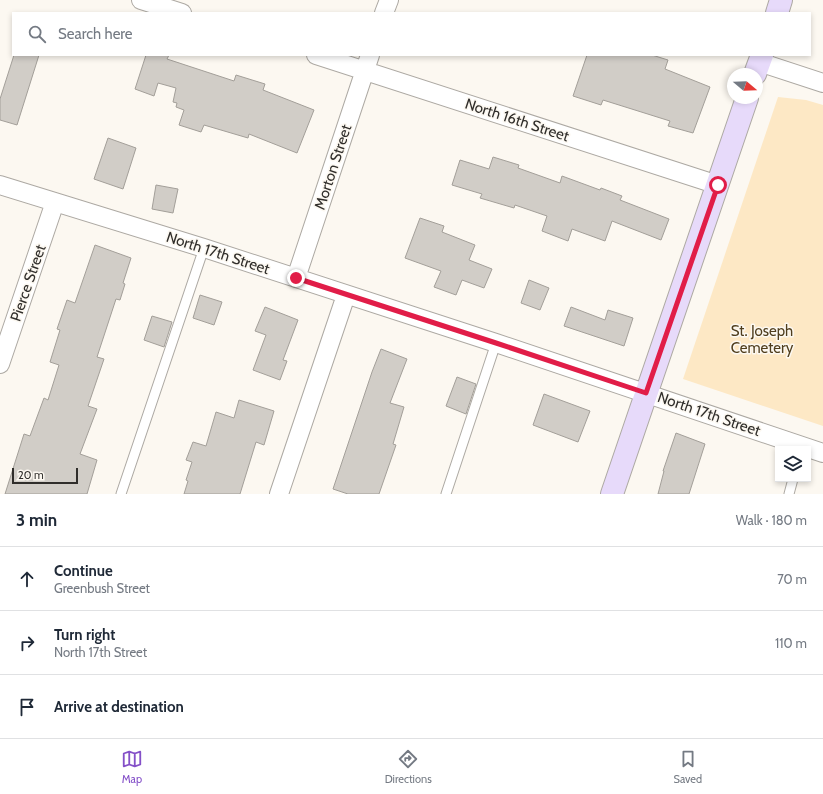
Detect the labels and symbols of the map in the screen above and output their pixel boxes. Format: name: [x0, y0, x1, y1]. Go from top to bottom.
north arrow: [727, 68, 763, 104]
street label: North 16th Street: [463, 95, 571, 145]
street label: Morton Street: [311, 122, 355, 212]
route start: [709, 176, 727, 194]
street label: North 17th Street: [164, 228, 272, 278]
street label: Pierce Street: [6, 242, 50, 324]
route end: [287, 269, 305, 287]
park label: St. Joseph Cemetery: [731, 322, 794, 357]
street label: North 17th Street: [655, 388, 763, 440]
scale bar: [12, 466, 78, 485]

